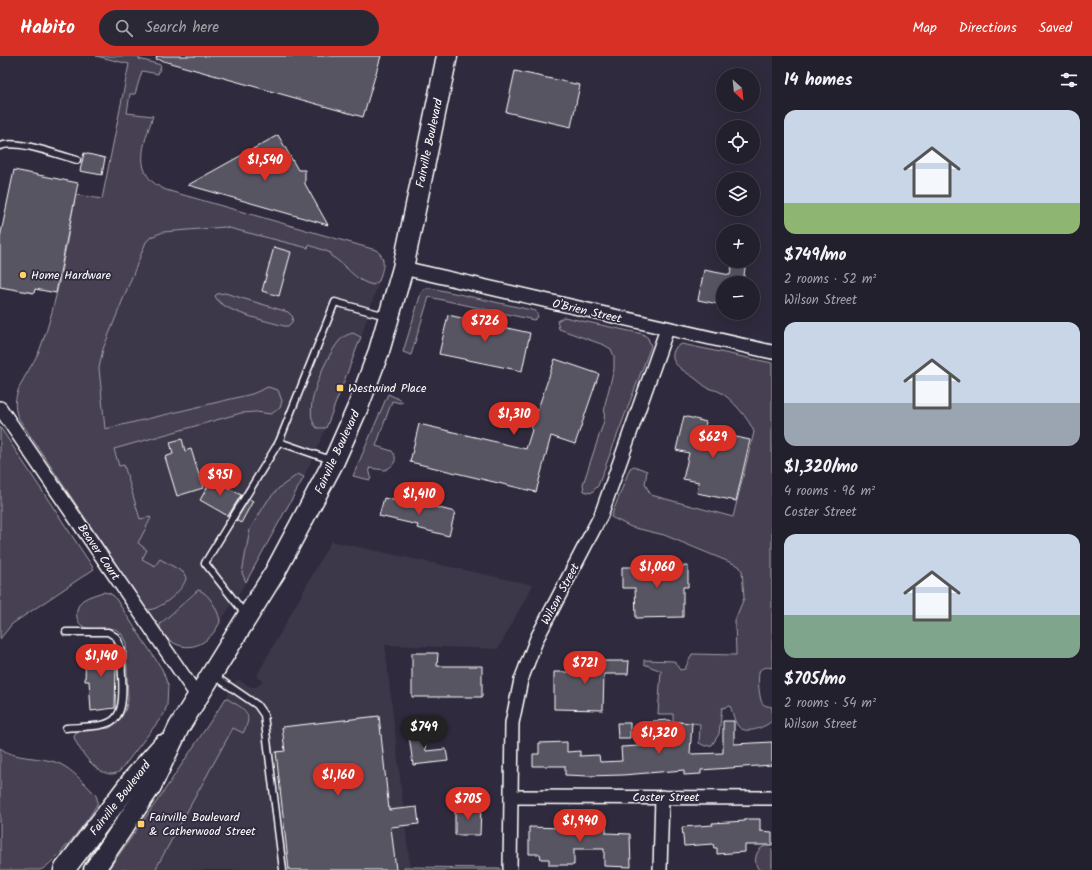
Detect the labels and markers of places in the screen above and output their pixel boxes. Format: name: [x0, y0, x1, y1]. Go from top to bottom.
pin: $1,540: [232, 148, 298, 182]
place label: Home Hardware: [31, 266, 112, 285]
marker: Home Hardware: [18, 270, 28, 280]
pin: $726: [461, 309, 509, 343]
place label: Westwind Place: [348, 379, 427, 398]
marker: Westwind Place: [335, 383, 345, 393]
pin: $1,310: [481, 402, 547, 436]
pin: $629: [689, 425, 737, 459]
pin: $951: [196, 463, 244, 497]
pin: $1,410: [386, 482, 452, 516]
pin: $1,060: [624, 555, 690, 589]
pin: $1,140: [68, 644, 134, 678]
pin: $721: [561, 651, 609, 685]
pin: $749: [400, 715, 448, 749]
pin: $1,320: [626, 721, 692, 755]
pin: $1,160: [305, 763, 371, 797]
pin: $705: [444, 787, 492, 821]
place label: Fairville Boulevard & Catherwood Street: [149, 808, 256, 841]
pin: $1,940: [547, 809, 613, 843]
marker: Fairville Boulevard & Catherwood Street: [136, 819, 146, 829]

